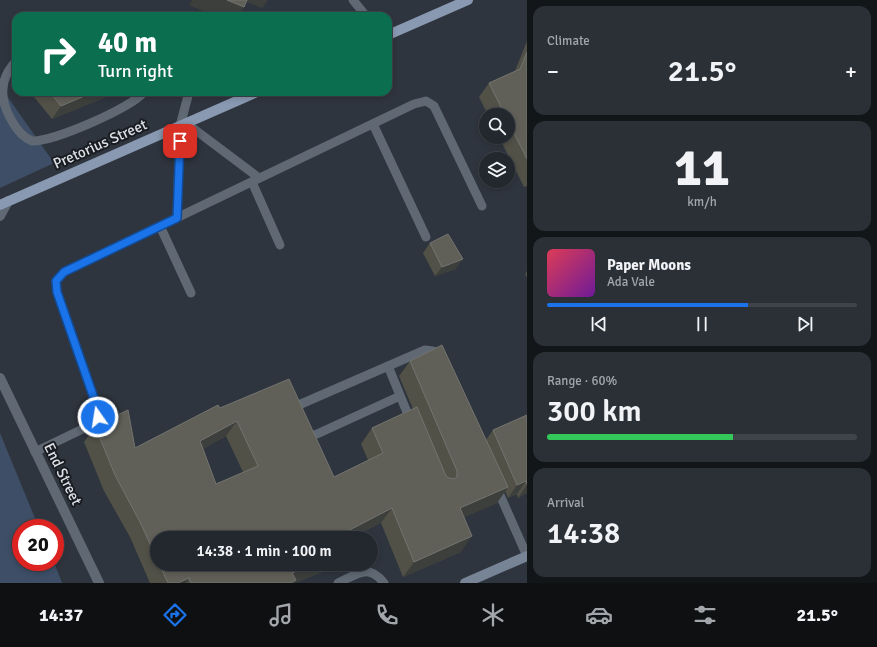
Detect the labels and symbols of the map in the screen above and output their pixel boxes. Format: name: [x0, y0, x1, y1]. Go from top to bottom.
street label: Pretorius Street: [50, 115, 150, 173]
pin: [163, 124, 197, 158]
position arrow: [77, 396, 119, 438]
street label: End Street: [40, 440, 86, 508]
speed limit sign: 20: [12, 519, 64, 571]

